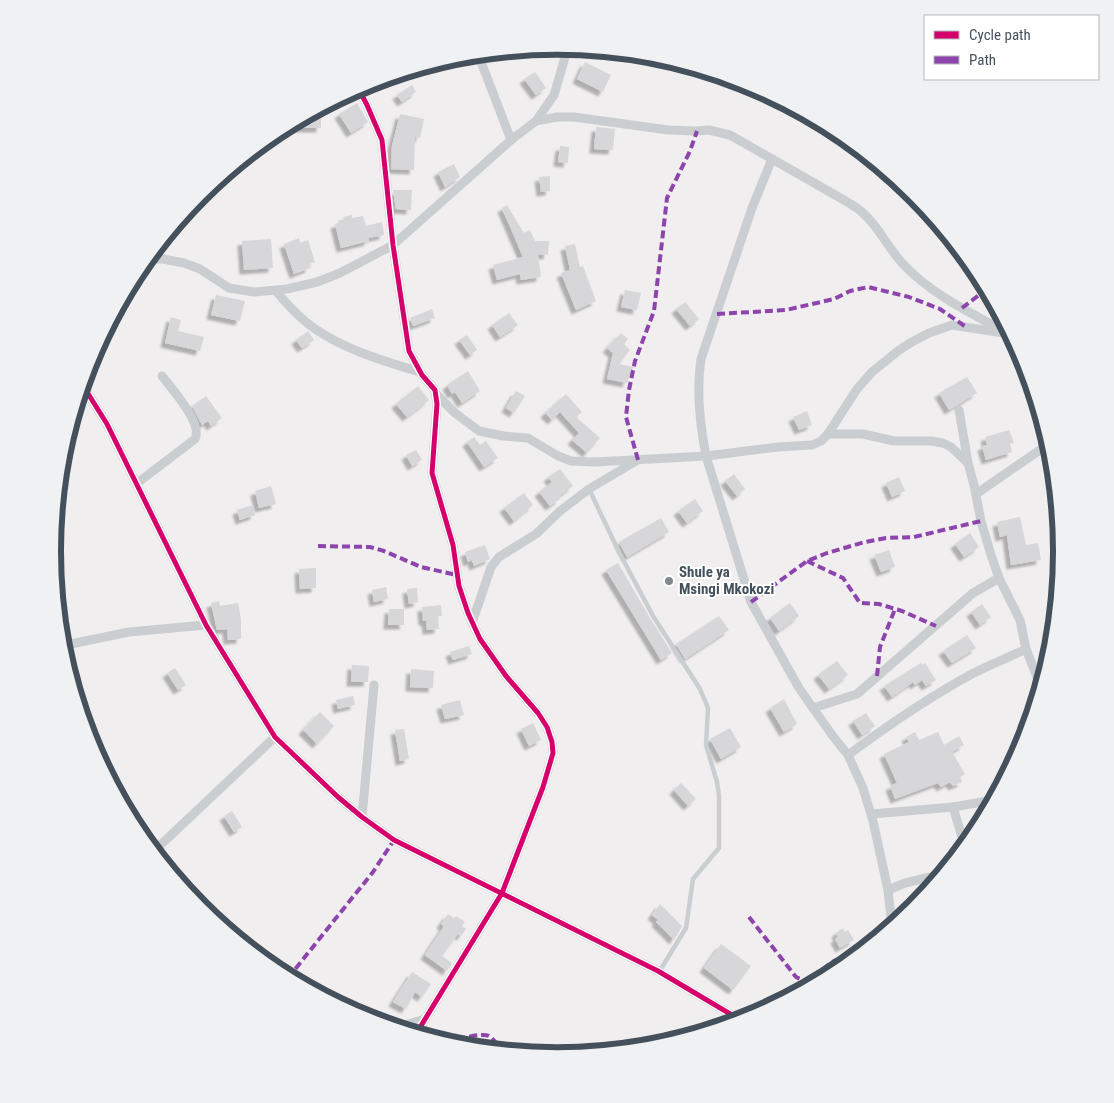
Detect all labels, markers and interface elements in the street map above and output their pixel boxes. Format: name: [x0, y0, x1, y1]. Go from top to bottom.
legend: [924, 15, 1099, 80]
text: Cycle path: [969, 26, 1031, 44]
text: Path: [969, 51, 996, 69]
place label: Shule ya Msingi Mkokozi: [679, 563, 774, 598]
marker: Shule ya Msingi Mkokozi: [663, 575, 675, 587]

